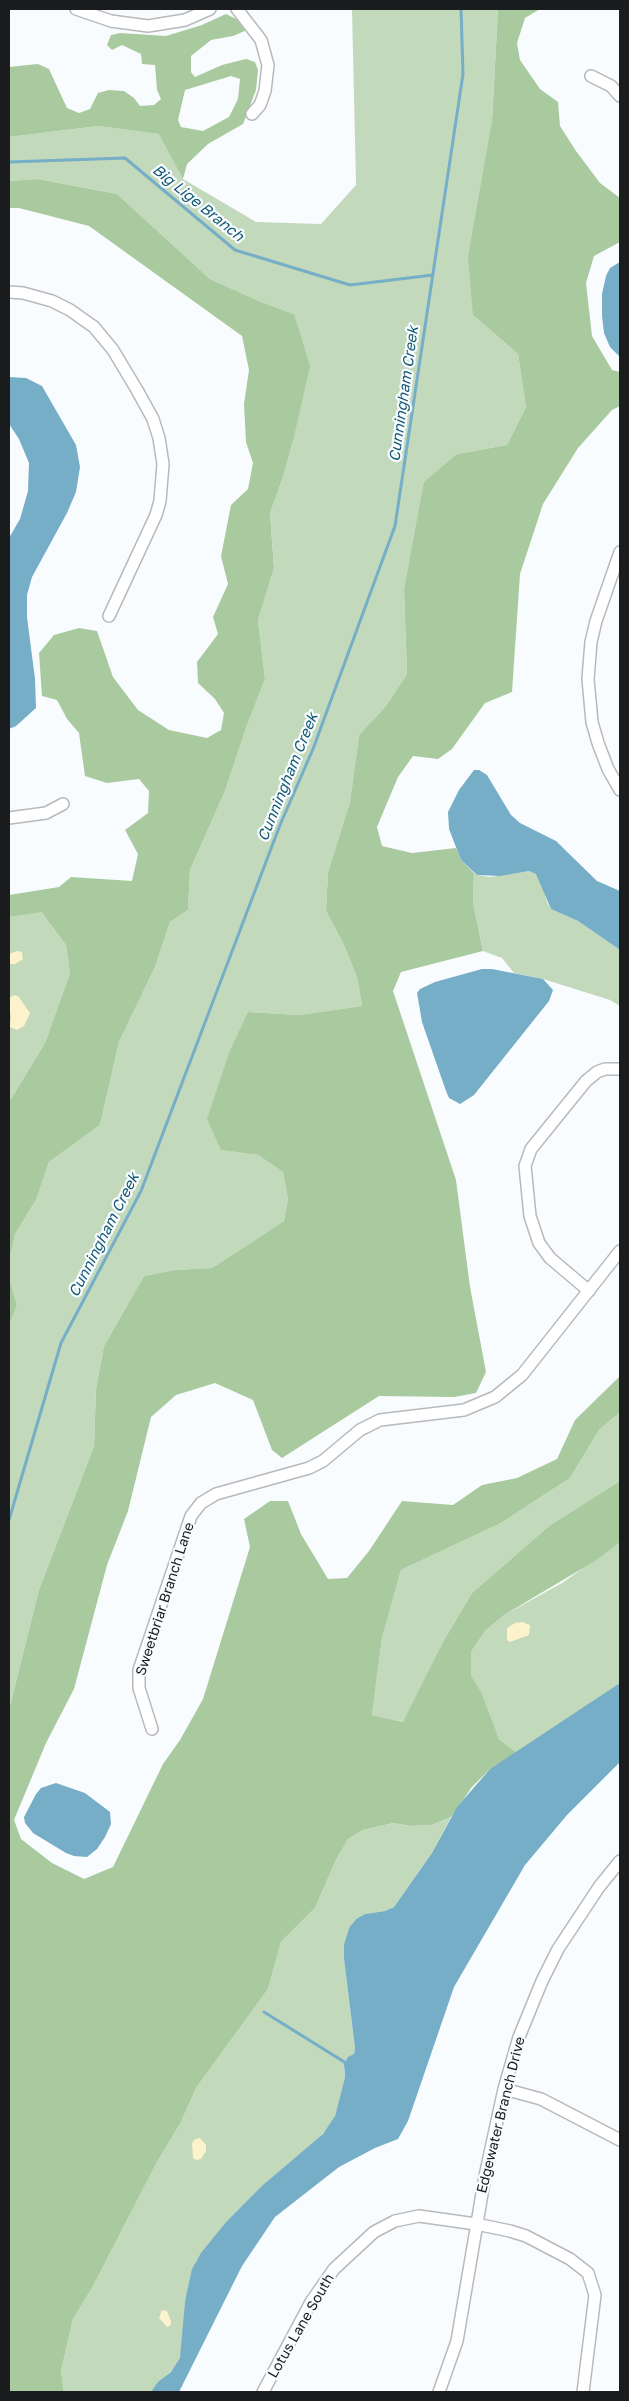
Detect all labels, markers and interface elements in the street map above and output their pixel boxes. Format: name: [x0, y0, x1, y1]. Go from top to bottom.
water label: Big Lige Branch: [149, 161, 247, 245]
water label: Cunningham Creek: [386, 325, 422, 463]
water label: Cunningham Creek: [254, 710, 322, 844]
water label: Cunningham Creek: [65, 1170, 143, 1300]
street label: Sweetbriar Branch Lane: [132, 1520, 198, 1678]
street label: Edgewater Branch Drive: [473, 2035, 529, 2195]
street label: Lotus Lane South: [264, 2271, 338, 2381]

